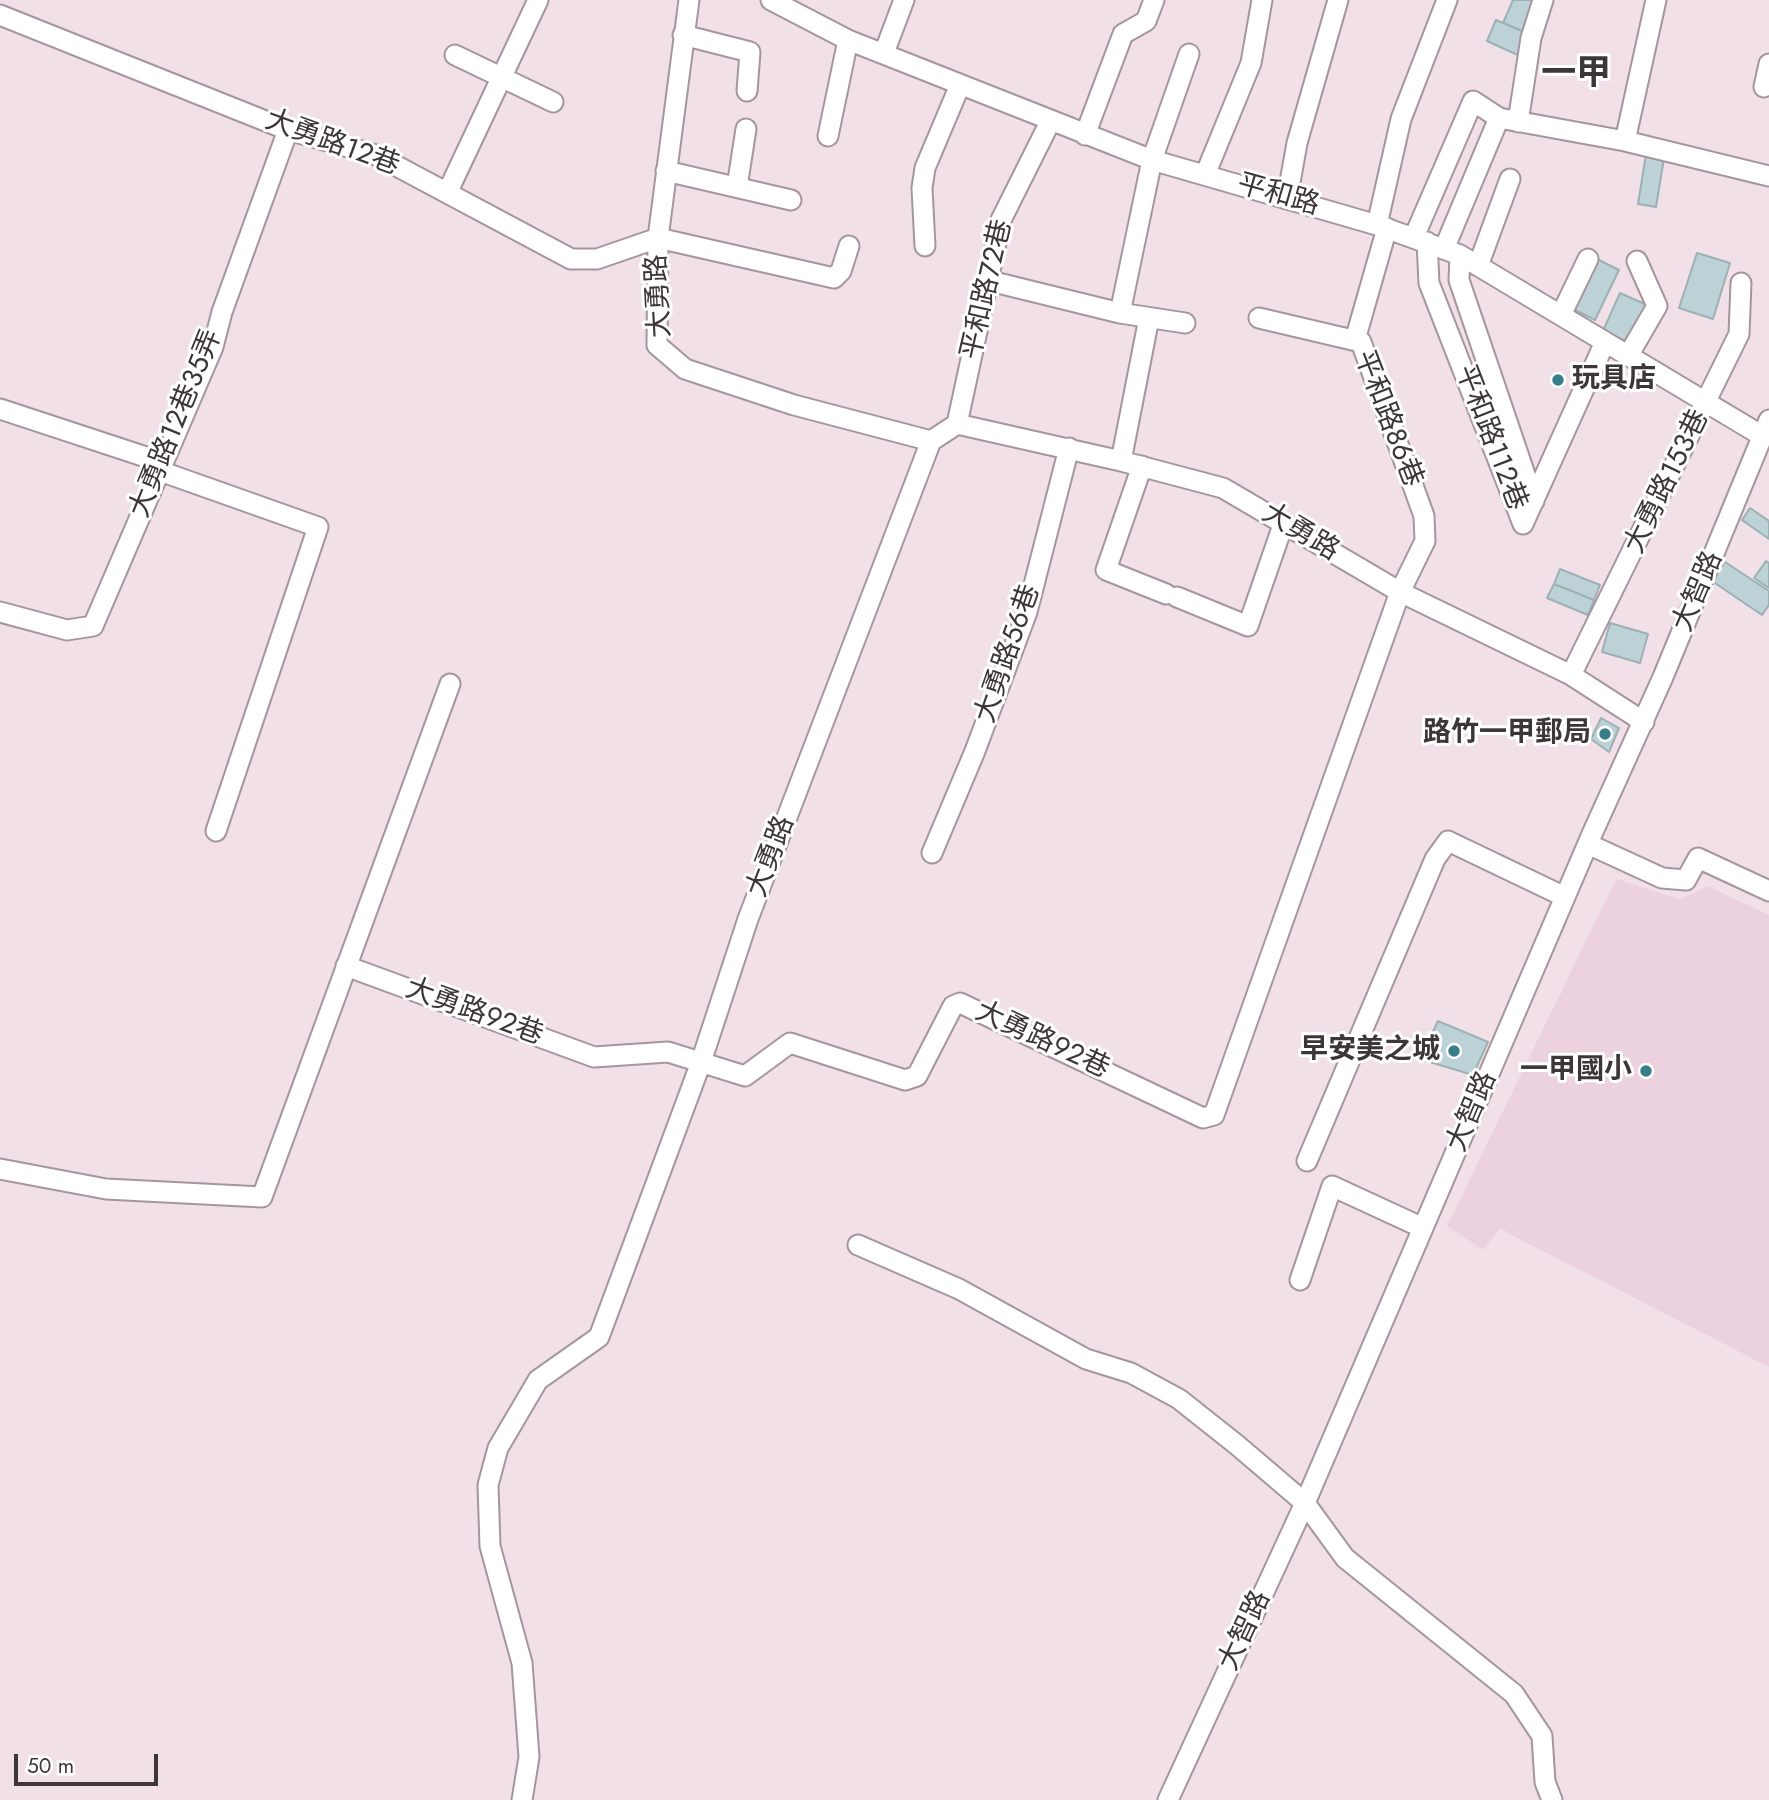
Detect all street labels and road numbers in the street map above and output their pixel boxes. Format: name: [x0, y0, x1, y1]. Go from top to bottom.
street label: 大勇路12巷: [260, 104, 404, 184]
street label: 平和路: [1233, 168, 1323, 224]
street label: 平和路72巷: [956, 217, 1020, 363]
street label: 大勇路: [641, 253, 679, 339]
street label: 大勇路12巷35弄: [124, 325, 230, 523]
street label: 平和路86巷: [1346, 346, 1428, 492]
street label: 平和路112巷: [1447, 360, 1533, 516]
street label: 大勇路153巷: [1619, 405, 1717, 559]
street label: 大勇路: [1255, 497, 1345, 569]
street label: 大智路: [1667, 547, 1731, 637]
street label: 大勇路56巷: [970, 580, 1048, 728]
street label: 大勇路: [741, 812, 803, 902]
street label: 大勇路92巷: [401, 973, 547, 1053]
street label: 大勇路92巷: [970, 995, 1114, 1087]
street label: 大智路: [1441, 1067, 1505, 1157]
street label: 大智路: [1213, 1586, 1279, 1676]

